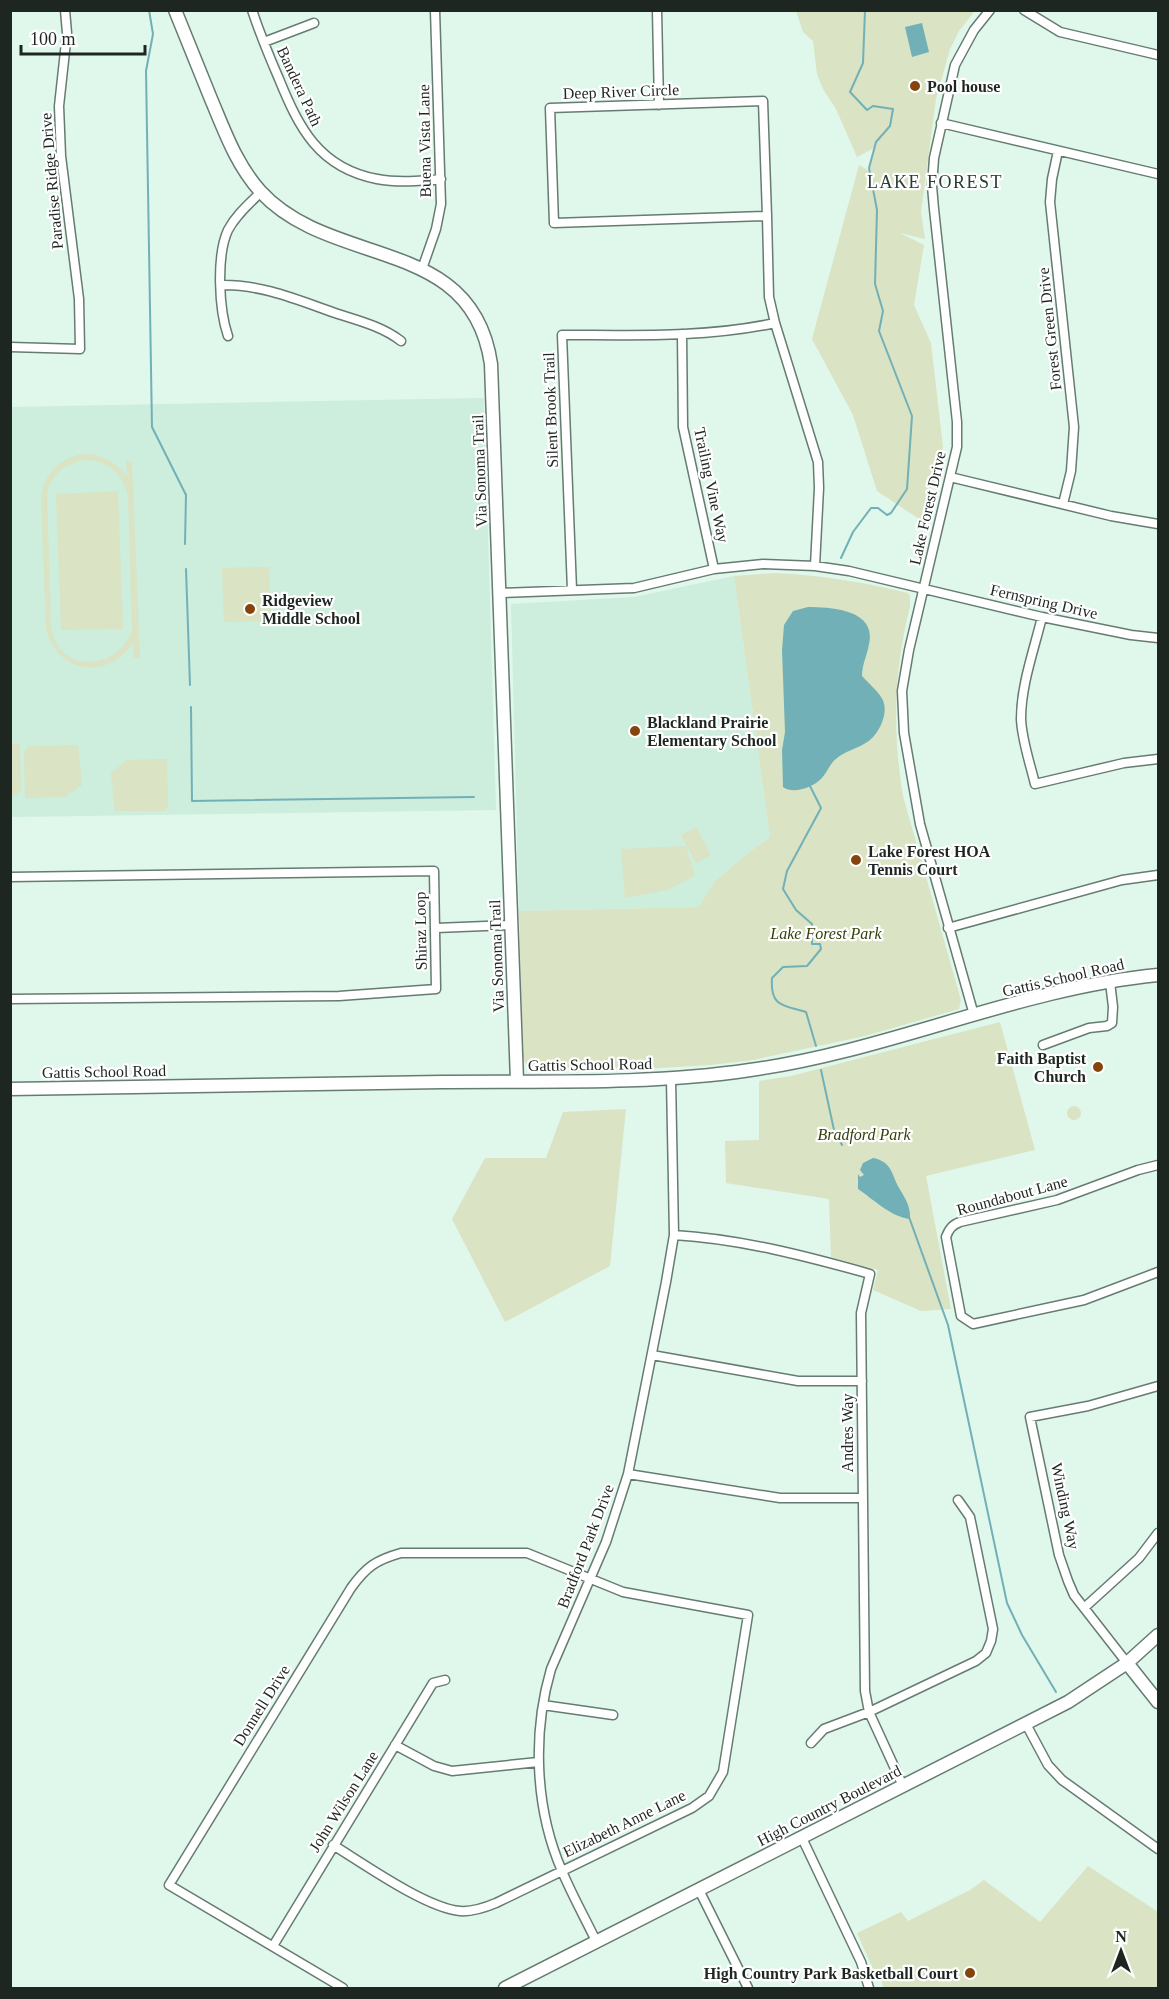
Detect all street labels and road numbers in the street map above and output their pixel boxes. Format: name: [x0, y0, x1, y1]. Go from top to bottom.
street label: Bandera Path: [274, 44, 325, 129]
street label: Deep River Circle: [563, 81, 680, 103]
street label: Buena Vista Lane: [415, 84, 434, 198]
street label: Paradise Ridge Drive: [37, 112, 67, 250]
street label: Forest Green Drive: [1035, 267, 1064, 391]
street label: Silent Brook Trail: [540, 351, 561, 468]
street label: Via Sonoma Trail: [469, 414, 490, 528]
street label: Trailing Vine Way: [690, 426, 732, 545]
street label: Lake Forest Drive: [906, 449, 949, 567]
street label: Fernspring Drive: [988, 581, 1099, 623]
street label: Shiraz Loop: [411, 892, 431, 970]
street label: Via Sonoma Trail: [486, 899, 507, 1013]
street label: Gattis School Road: [1001, 955, 1126, 1000]
street label: Gattis School Road: [528, 1055, 652, 1074]
street label: Gattis School Road: [42, 1062, 166, 1081]
street label: Roundabout Lane: [955, 1172, 1069, 1218]
street label: Andres Way: [839, 1394, 857, 1472]
street label: Winding Way: [1047, 1461, 1083, 1551]
street label: Bradford Park Drive: [554, 1482, 617, 1611]
street label: Donnell Drive: [230, 1662, 293, 1749]
street label: John Wilson Lane: [306, 1748, 381, 1855]
street label: High Country Boulevard: [754, 1762, 904, 1850]
street label: Elizabeth Anne Lane: [560, 1786, 688, 1860]

